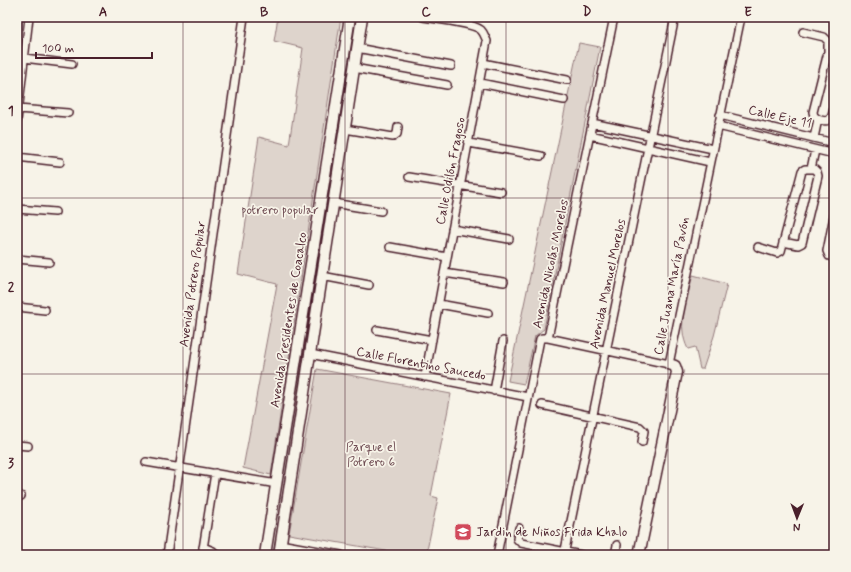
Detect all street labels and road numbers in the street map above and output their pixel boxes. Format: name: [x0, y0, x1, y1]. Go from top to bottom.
street label: Calle Eje 11: [747, 101, 813, 133]
street label: Calle Odilón Fragoso: [432, 116, 470, 226]
street label: Avenida Nicolás Morelos: [529, 198, 573, 330]
street label: Calle Juana María Pavón: [650, 216, 694, 356]
street label: Avenida Manuel Morelos: [586, 217, 630, 351]
street label: Avenida Potrero Popular: [176, 219, 210, 348]
street label: Avenida Presidentes de Coacalco: [267, 230, 311, 409]
street label: Calle Florentino Saucedo: [355, 343, 487, 385]

